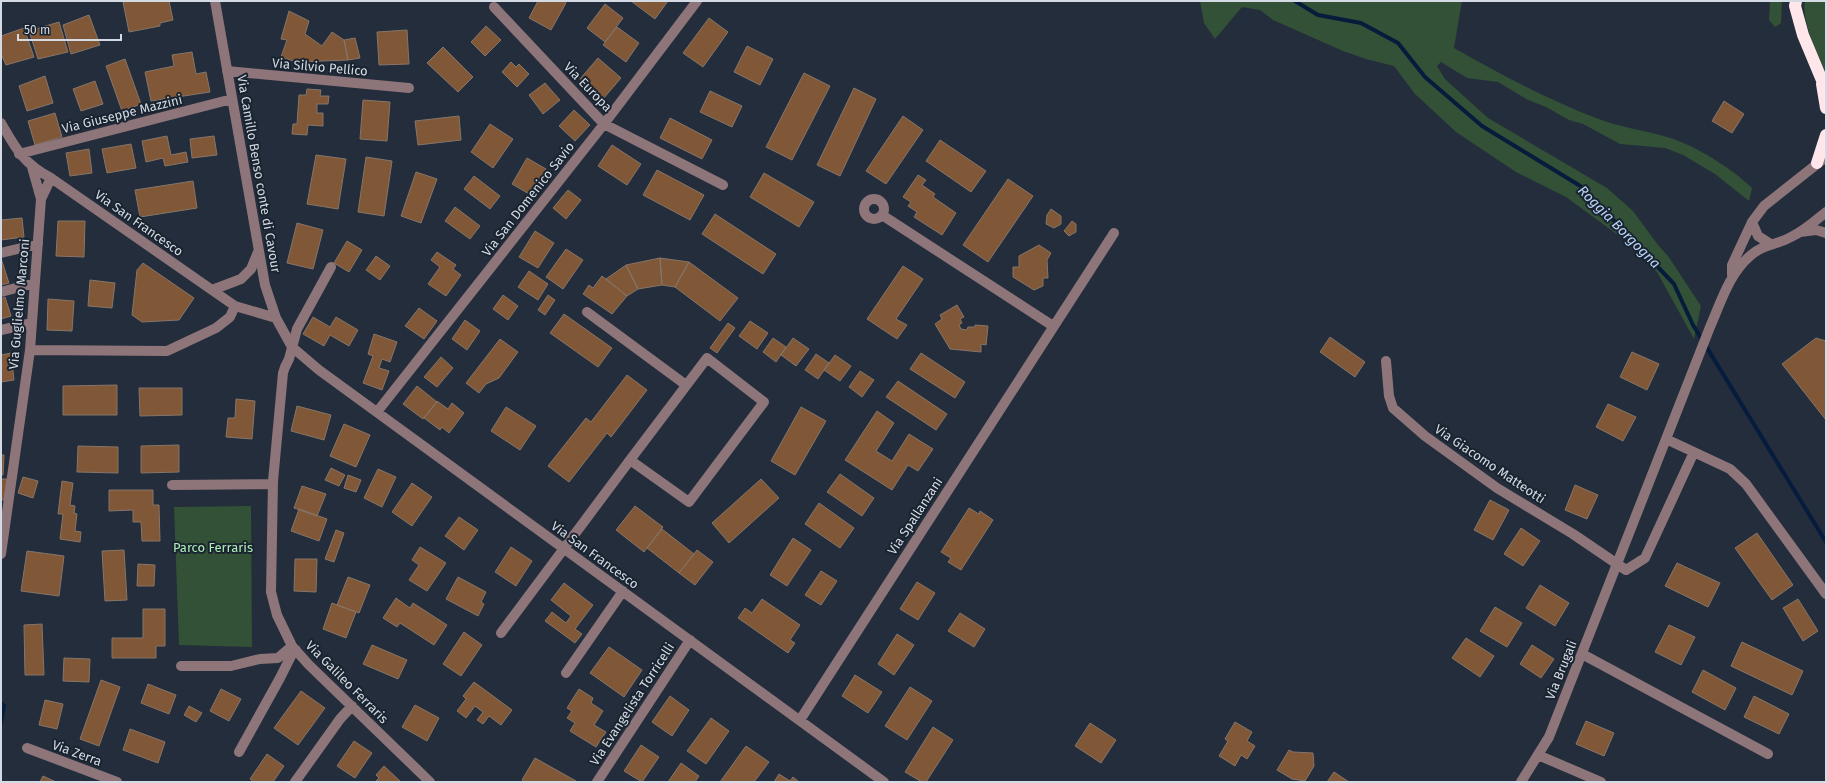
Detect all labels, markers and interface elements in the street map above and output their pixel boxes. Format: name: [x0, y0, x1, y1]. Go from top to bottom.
scale bar: [18, 16, 121, 42]
text: 50 m: [24, 23, 50, 37]
street label: Via Silvio Pellico: [272, 55, 368, 79]
street label: Via Europa: [561, 59, 615, 115]
street label: Via Camillo Benso conte di Cavour: [234, 74, 284, 274]
street label: Via Giuseppe Mazzini: [60, 92, 184, 136]
street label: Via San Domenico Savio: [479, 139, 577, 259]
water label: Roggia Borgogna: [1574, 182, 1664, 272]
street label: Via San Francesco: [92, 187, 186, 259]
street label: Via Guglielmo Marconi: [6, 238, 32, 370]
street label: Via Giacomo Matteotti: [1432, 421, 1548, 507]
street label: Via Spallanzani: [884, 475, 946, 557]
street label: Via San Francesco: [548, 518, 642, 592]
park label: Parco Ferraris: [173, 540, 253, 555]
street label: Via Galileo Ferraris: [303, 638, 391, 726]
street label: Via Brugali: [1542, 638, 1580, 702]
street label: Via Evangelista Torricelli: [587, 640, 677, 768]
street label: Via Zerra: [50, 737, 104, 769]

